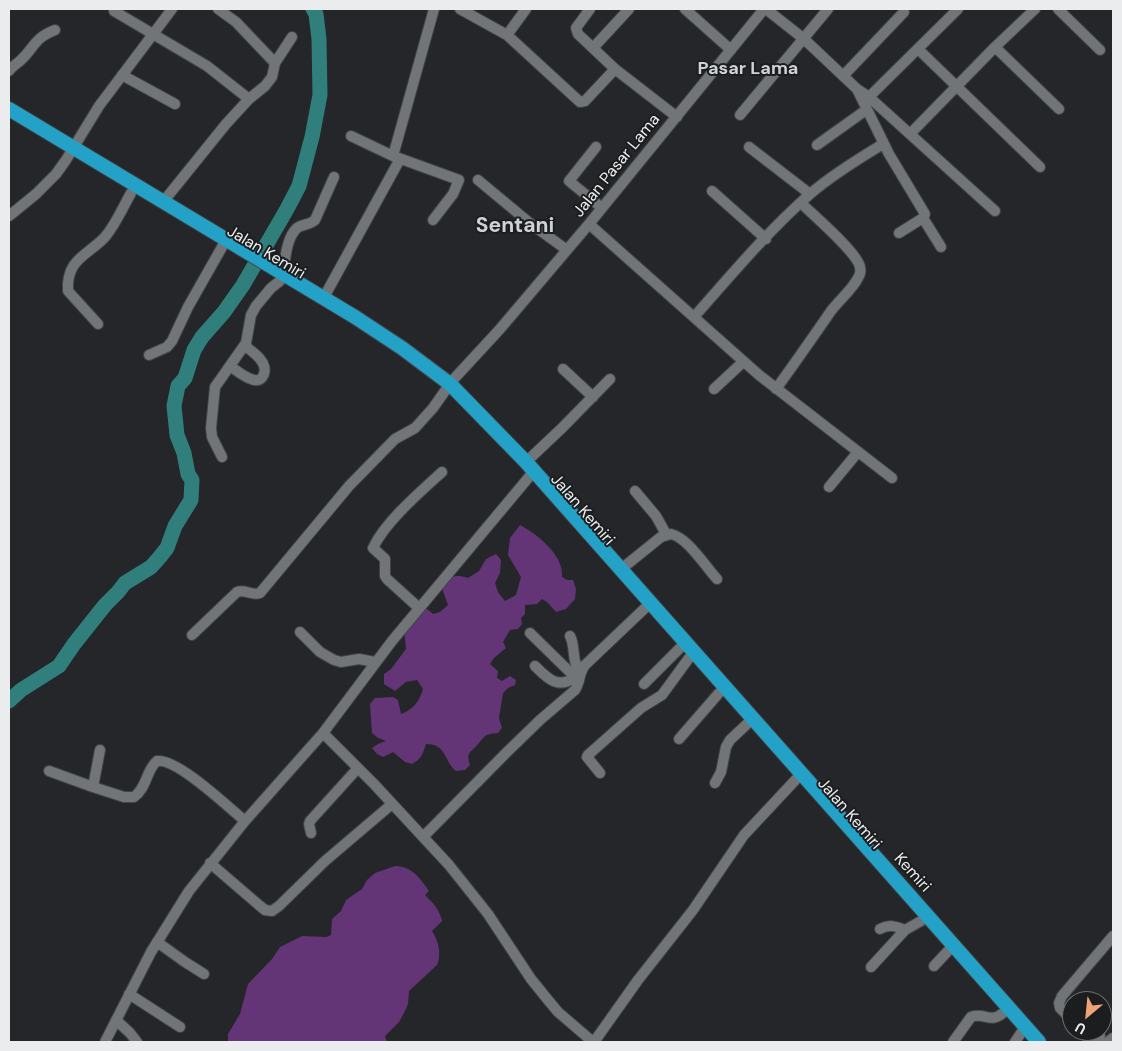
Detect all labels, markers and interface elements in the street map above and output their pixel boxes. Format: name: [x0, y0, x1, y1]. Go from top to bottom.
district label: Pasar Lama: [698, 58, 798, 80]
street label: Jalan Pasar Lama: [570, 111, 664, 221]
district label: Sentani: [476, 213, 554, 239]
street label: Jalan Kemiri: [223, 222, 309, 284]
street label: Jalan Kemiri: [546, 470, 618, 550]
street label: Jalan Kemiri: [813, 774, 885, 854]
street label: Kemiri: [890, 850, 934, 896]
north arrow: [1062, 991, 1112, 1041]
text: U: [1072, 1018, 1089, 1039]

